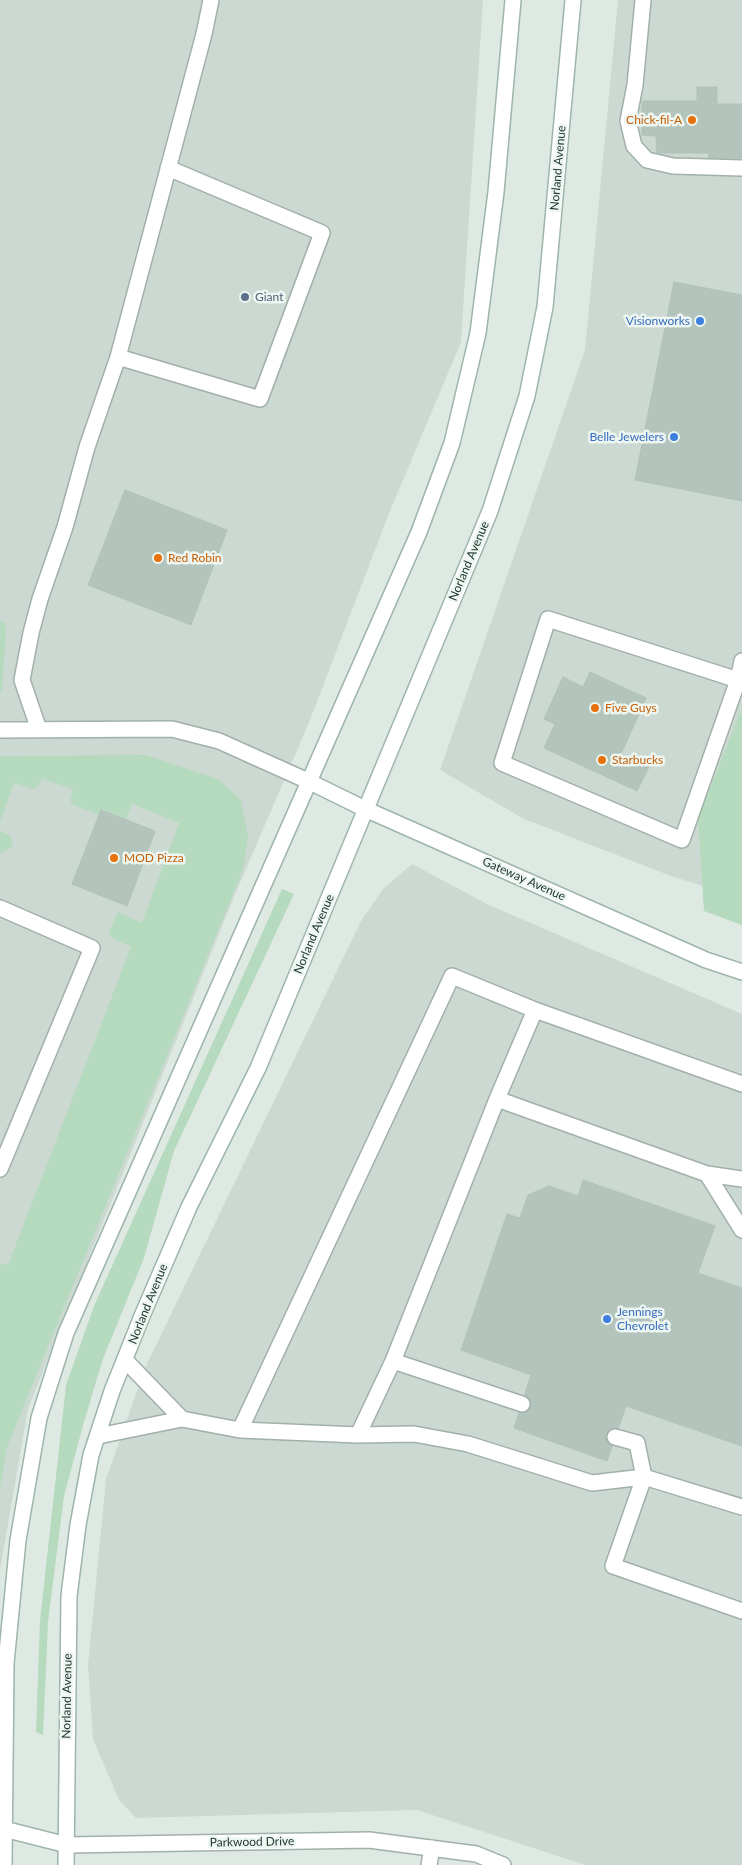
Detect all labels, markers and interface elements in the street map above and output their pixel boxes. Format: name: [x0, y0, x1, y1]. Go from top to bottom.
place label: Chick-fil-A: [626, 113, 682, 127]
marker: Chick-fil-A: [686, 114, 698, 126]
street label: Norland Avenue: [547, 125, 569, 211]
place label: Giant: [255, 290, 283, 304]
marker: Giant: [239, 291, 251, 303]
place label: Visionworks: [626, 314, 690, 328]
marker: Visionworks: [694, 315, 706, 327]
place label: Belle Jewelers: [589, 430, 664, 444]
marker: Belle Jewelers: [668, 431, 680, 443]
street label: Norland Avenue: [446, 519, 492, 603]
place label: Red Robin: [168, 551, 221, 565]
marker: Red Robin: [152, 552, 164, 564]
place label: Five Guys: [605, 701, 657, 715]
marker: Five Guys: [589, 702, 601, 714]
place label: Starbucks: [612, 753, 663, 767]
marker: Starbucks: [596, 754, 608, 766]
place label: MOD Pizza: [124, 851, 184, 865]
marker: MOD Pizza: [108, 852, 120, 864]
street label: Gateway Avenue: [480, 854, 568, 904]
street label: Norland Avenue: [291, 892, 337, 976]
street label: Norland Avenue: [125, 1262, 171, 1346]
place label: Jennings Chevrolet: [617, 1305, 668, 1333]
marker: Jennings Chevrolet: [601, 1313, 613, 1325]
street label: Norland Avenue: [59, 1653, 75, 1739]
street label: Parkwood Drive: [209, 1834, 295, 1850]

